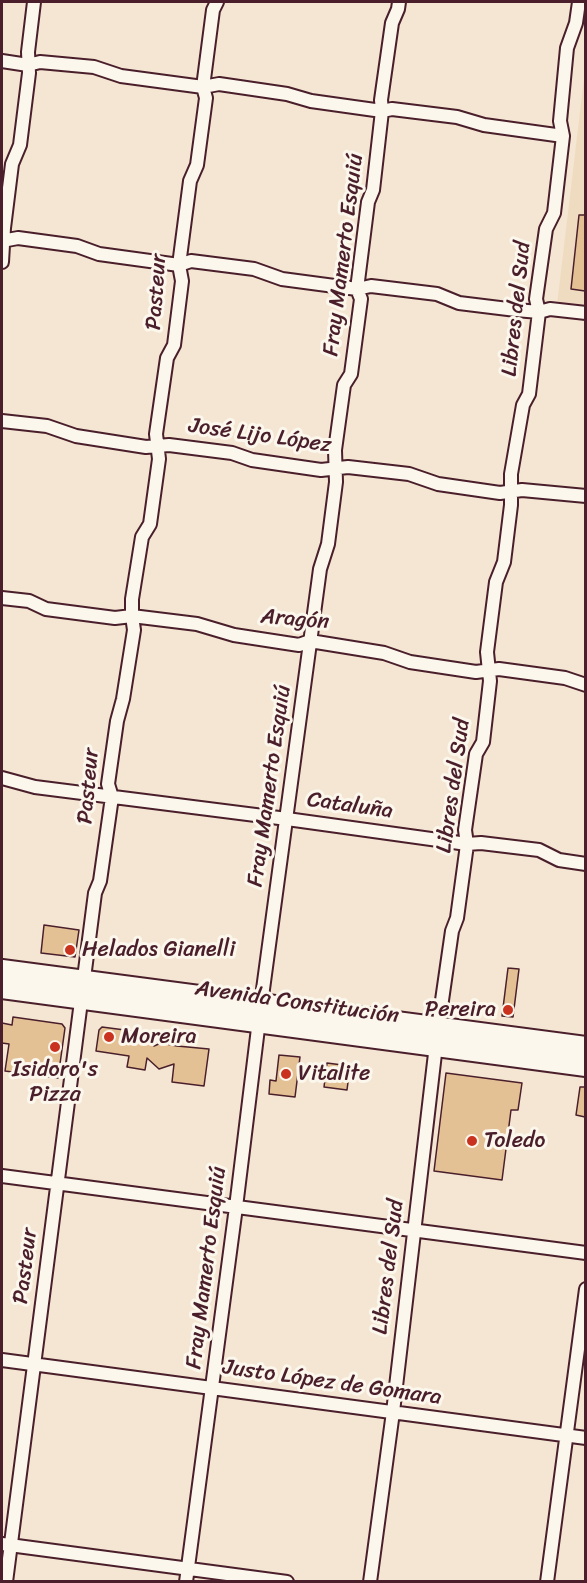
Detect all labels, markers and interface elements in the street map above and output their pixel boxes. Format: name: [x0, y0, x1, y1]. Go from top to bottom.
street label: Fray Mamerto Esquiú: [318, 152, 370, 358]
street label: Libres del Sud: [497, 240, 537, 378]
street label: Pasteur: [141, 253, 173, 331]
street label: José Lijo López: [187, 413, 333, 459]
street label: Aragón: [260, 604, 330, 636]
street label: Fray Mamerto Esquiú: [243, 683, 297, 889]
street label: Libres del Sud: [432, 717, 476, 855]
street label: Pasteur: [73, 747, 105, 825]
street label: Cataluña: [305, 787, 395, 825]
place label: Helados Gianelli: [82, 937, 235, 963]
marker: Helados Gianelli: [63, 943, 77, 957]
street label: Avenida Constitución: [193, 976, 401, 1030]
place label: Pereira: [425, 997, 496, 1023]
marker: Pereira: [501, 1003, 515, 1017]
place label: Moreira: [121, 1024, 197, 1050]
marker: Moreira: [102, 1030, 116, 1044]
marker: Isidoro's Pizza: [48, 1040, 62, 1054]
place label: Isidoro's Pizza: [12, 1057, 98, 1108]
place label: Vitalite: [298, 1061, 370, 1087]
marker: Vitalite: [279, 1067, 293, 1081]
place label: Toledo: [484, 1128, 545, 1154]
marker: Toledo: [465, 1134, 479, 1148]
street label: Fray Mamerto Esquiú: [181, 1165, 233, 1371]
street label: Libres del Sud: [368, 1198, 410, 1336]
street label: Pasteur: [8, 1227, 44, 1305]
street label: Justo López de Gomara: [221, 1355, 443, 1411]

